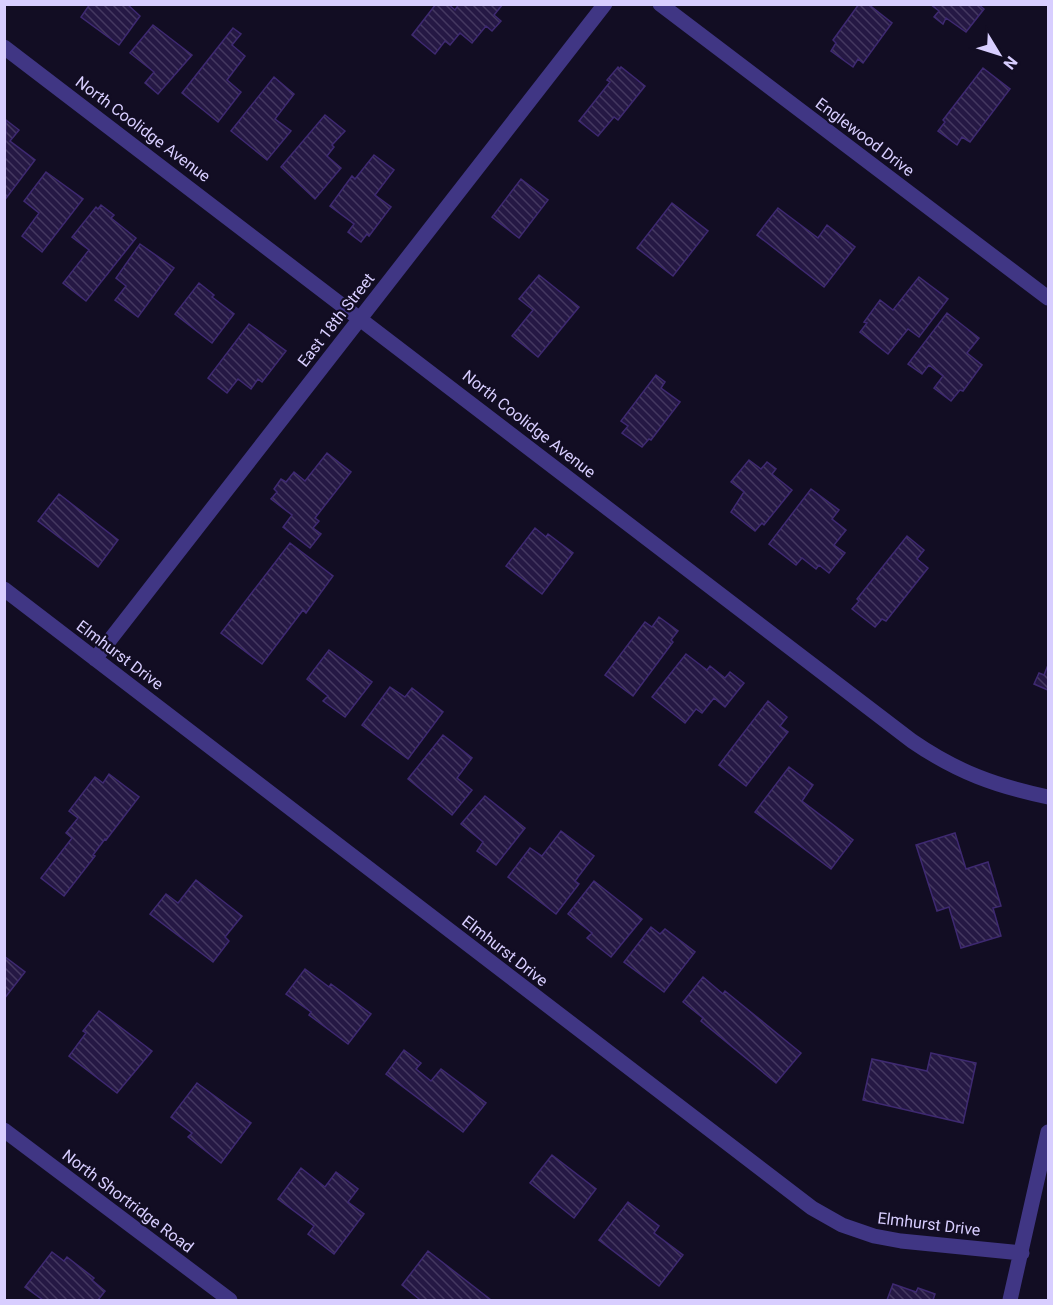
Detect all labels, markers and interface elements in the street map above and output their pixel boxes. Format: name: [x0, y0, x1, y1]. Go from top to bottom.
north arrow: [969, 24, 1029, 84]
text: N: [999, 53, 1021, 73]
street label: North Coolidge Avenue: [72, 72, 214, 186]
street label: Englewood Drive: [812, 94, 918, 180]
street label: East 18th Street: [294, 269, 378, 371]
street label: North Coolidge Avenue: [459, 366, 599, 482]
street label: Elmhurst Drive: [73, 616, 167, 694]
street label: Elmhurst Drive: [458, 912, 552, 990]
street label: North Shortridge Road: [59, 1145, 197, 1257]
street label: Elmhurst Drive: [876, 1208, 982, 1240]

